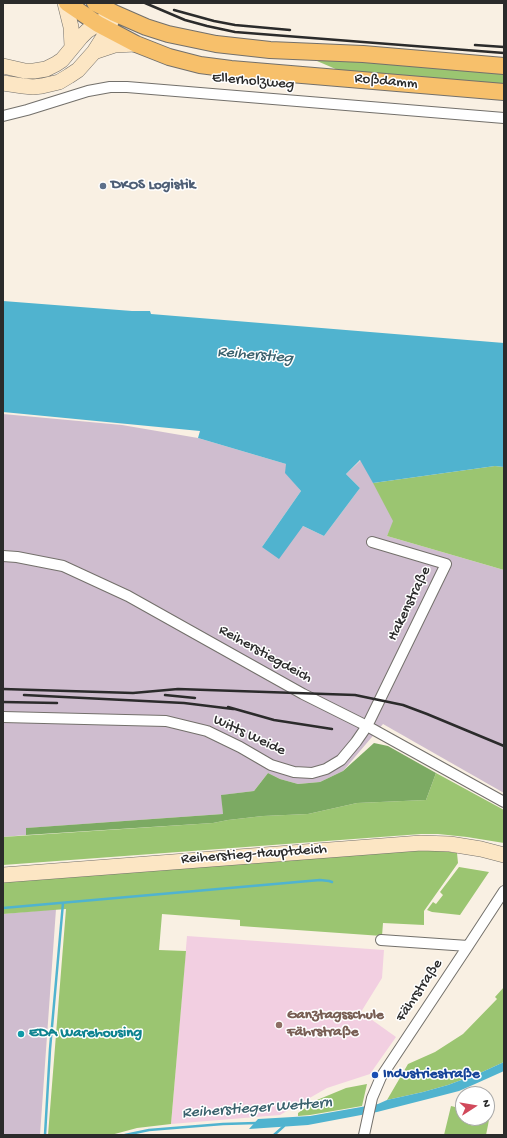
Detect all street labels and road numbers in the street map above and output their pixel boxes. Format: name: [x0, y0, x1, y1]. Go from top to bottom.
street label: Ellerholzweg: [211, 69, 295, 95]
street label: Roßdamm: [354, 70, 418, 94]
street label: Hakenstraße: [384, 564, 436, 644]
street label: Reiherstiegdeich: [215, 622, 315, 688]
street label: Witts Weide: [210, 711, 288, 761]
street label: Reiherstieg-Hauptdeich: [180, 841, 328, 869]
street label: Fährstraße: [393, 956, 447, 1026]

